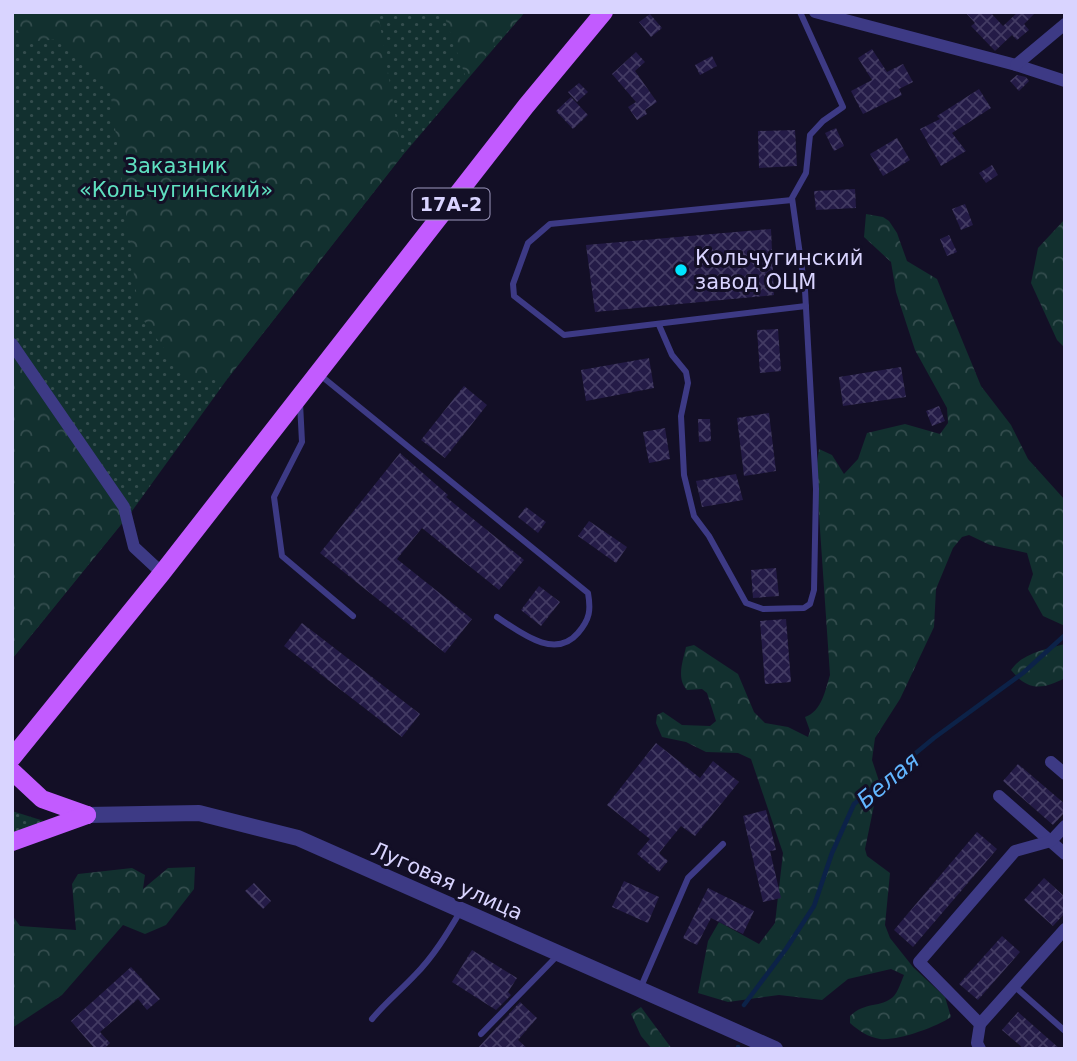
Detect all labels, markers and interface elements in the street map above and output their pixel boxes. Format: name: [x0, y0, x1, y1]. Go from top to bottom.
park label: Заказник «Кольчугинский»: [79, 154, 273, 202]
road number: 17А-2: [412, 188, 490, 220]
place label: Кольчугинский завод ОЦМ: [695, 246, 863, 294]
marker: Кольчугинский завод ОЦМ: [673, 262, 689, 278]
water label: Белая: [852, 747, 924, 813]
street label: Луговая улица: [368, 837, 526, 925]

